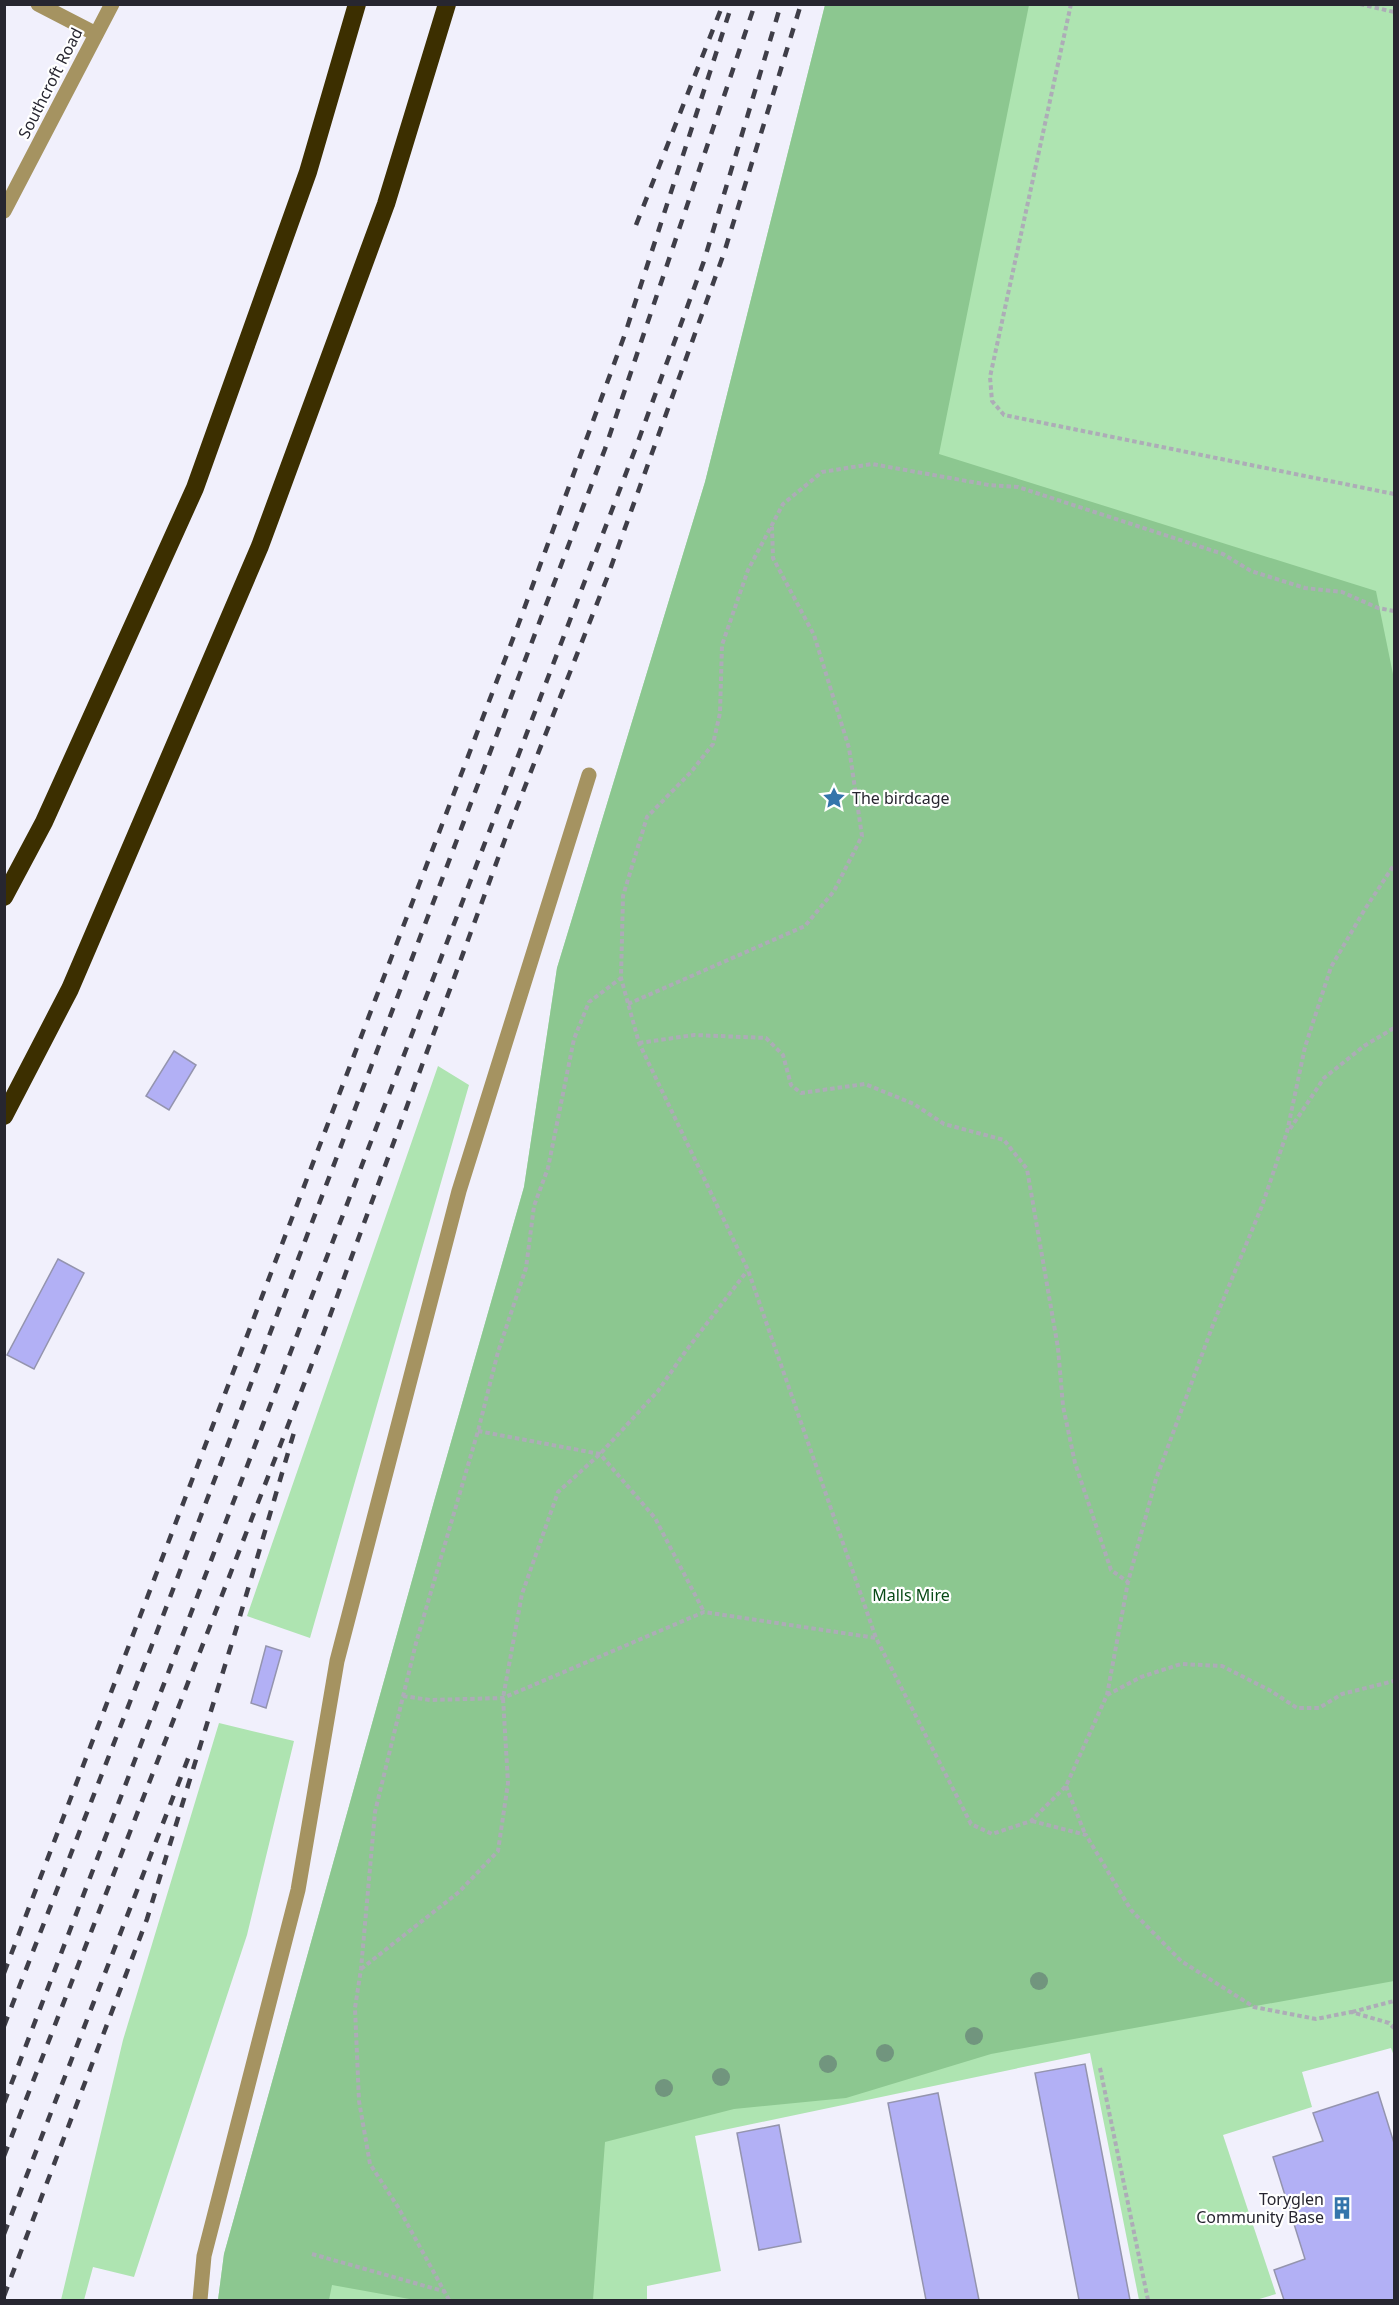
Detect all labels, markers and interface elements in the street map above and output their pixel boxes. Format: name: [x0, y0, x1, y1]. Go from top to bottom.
street label: Southcroft Road: [13, 24, 87, 142]
place icon: The birdcage: [821, 785, 847, 811]
place label: The birdcage: [852, 787, 950, 809]
park label: Malls Mire: [872, 1584, 950, 1606]
place label: Toryglen Community Base: [1196, 2188, 1324, 2228]
building icon: Toryglen Community Base: [1329, 2195, 1355, 2221]

